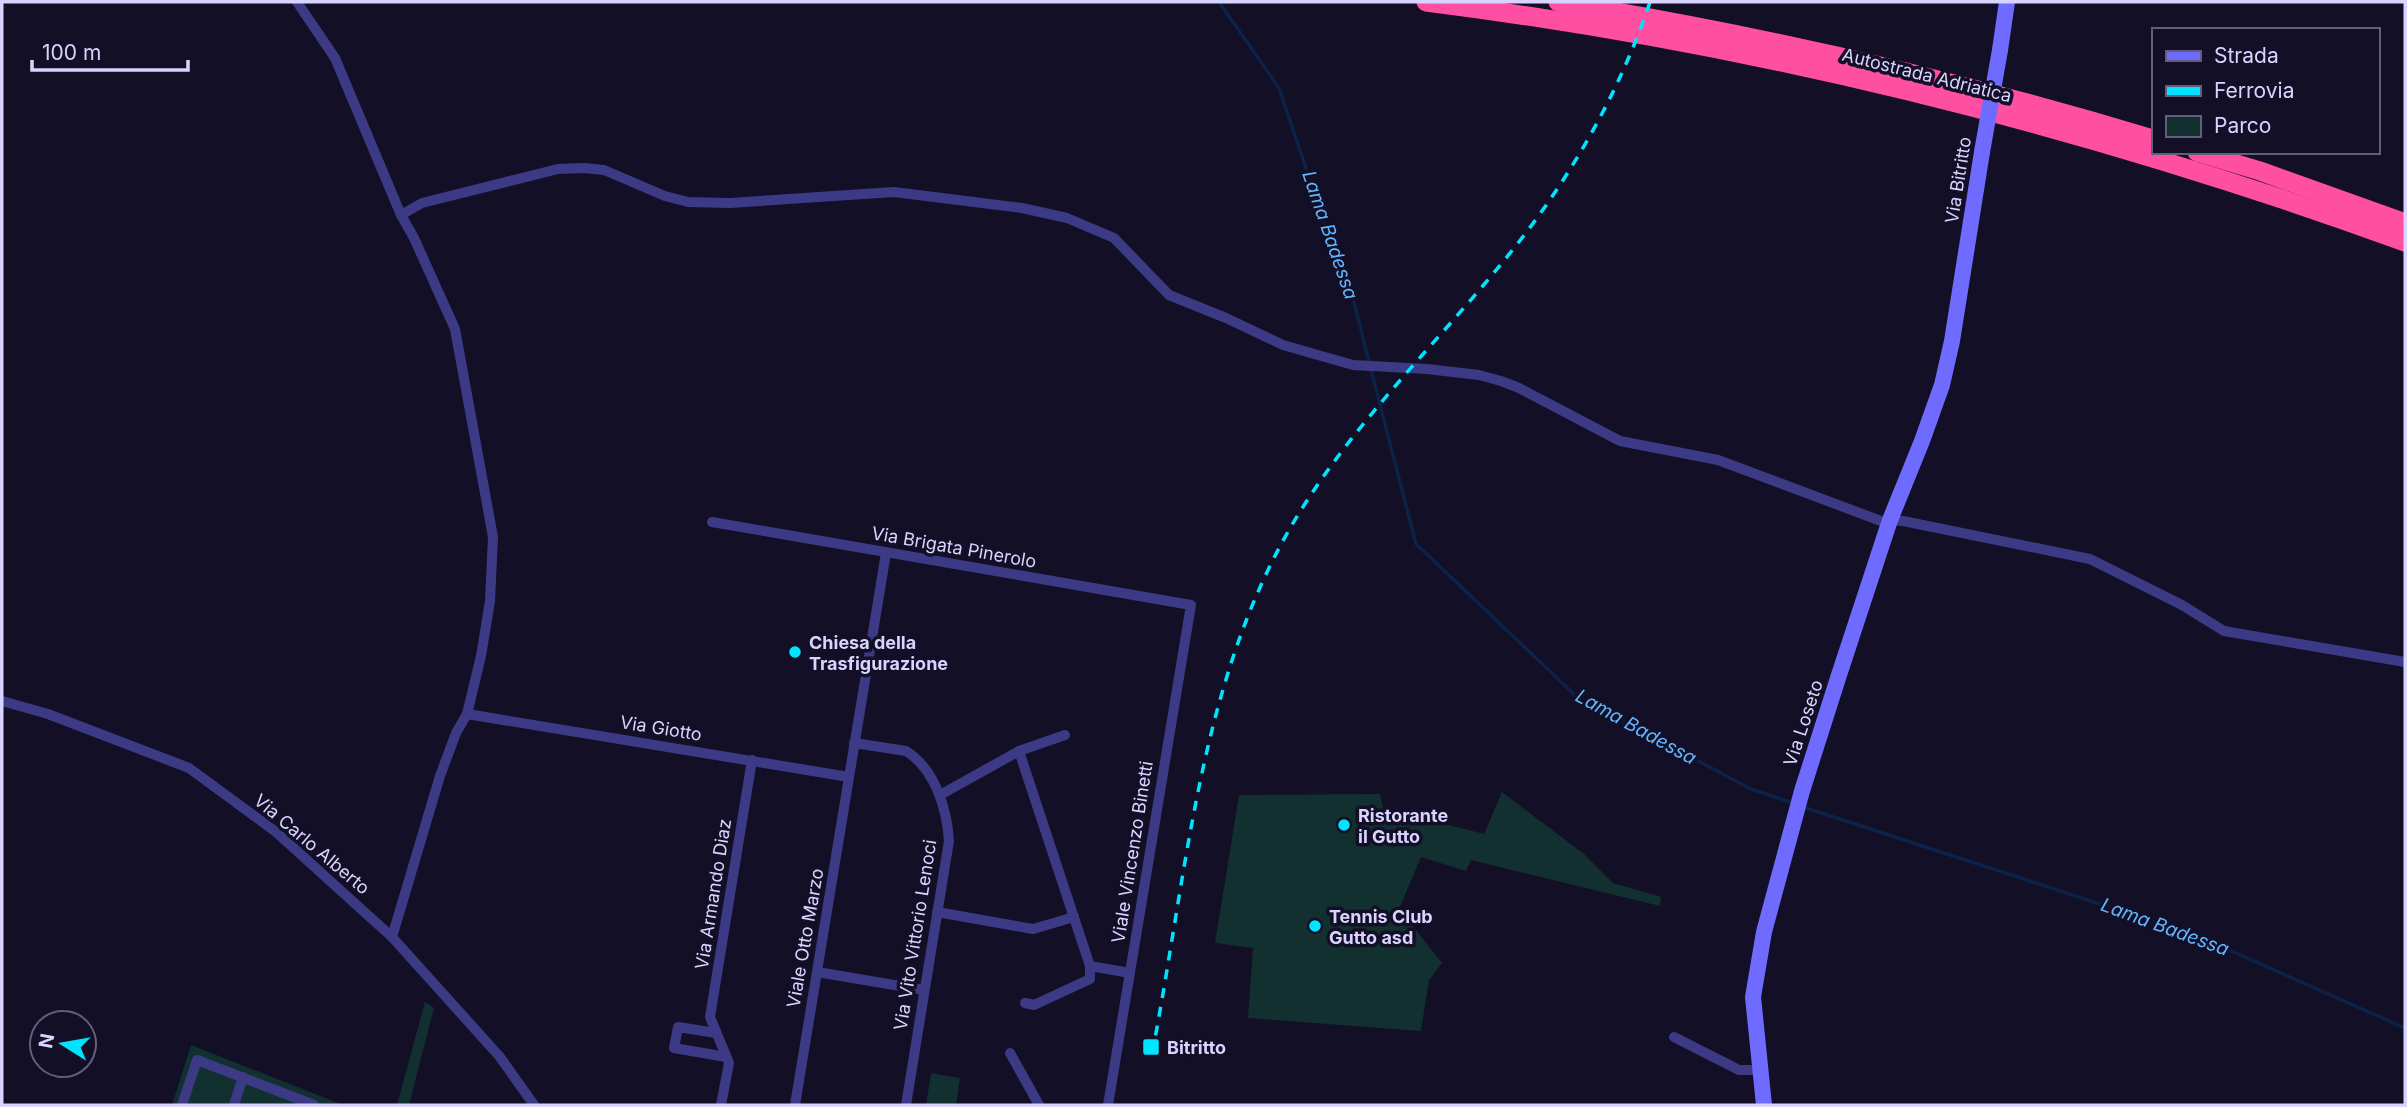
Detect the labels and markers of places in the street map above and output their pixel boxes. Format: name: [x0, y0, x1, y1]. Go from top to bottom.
place label: Chiesa della Trasfigurazione: [809, 632, 948, 674]
marker: Chiesa della Trasfigurazione: [787, 644, 803, 660]
place label: Ristorante il Gutto: [1358, 805, 1448, 847]
marker: Ristorante il Gutto: [1336, 817, 1352, 833]
place label: Tennis Club Gutto asd: [1329, 906, 1433, 948]
marker: Tennis Club Gutto asd: [1307, 918, 1323, 934]
marker: Bitritto: [1141, 1037, 1161, 1057]
place label: Bitritto: [1167, 1037, 1226, 1058]

